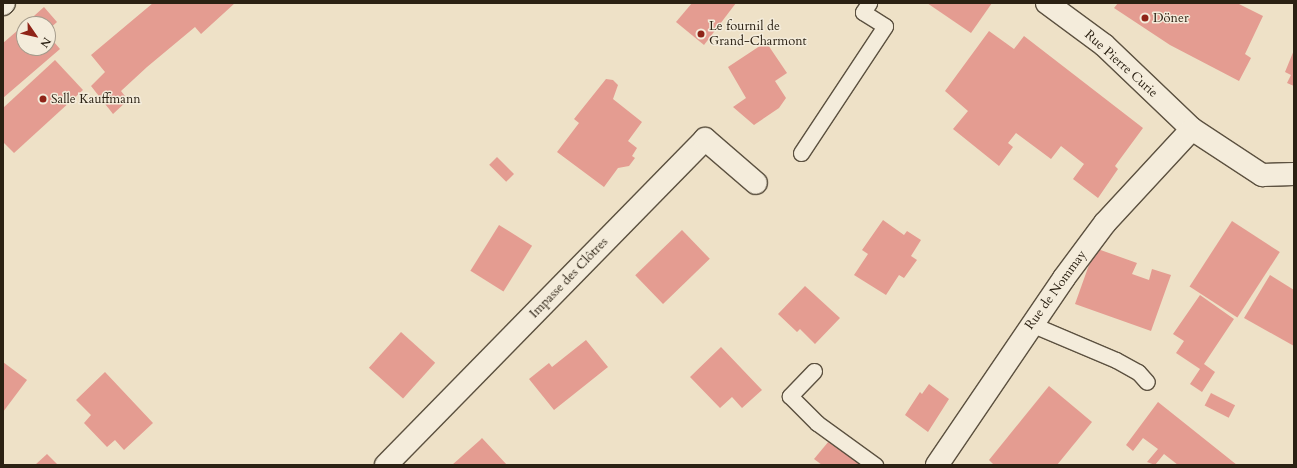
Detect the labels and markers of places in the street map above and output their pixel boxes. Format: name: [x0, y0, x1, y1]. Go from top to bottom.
place label: Döner: [1153, 10, 1189, 26]
marker: Döner: [1140, 13, 1150, 23]
place label: Le fournil de Grand-Charmont: [709, 19, 807, 50]
marker: Le fournil de Grand-Charmont: [696, 29, 706, 39]
place label: Salle Kauffmann: [51, 91, 141, 107]
marker: Salle Kauffmann: [38, 94, 48, 104]

